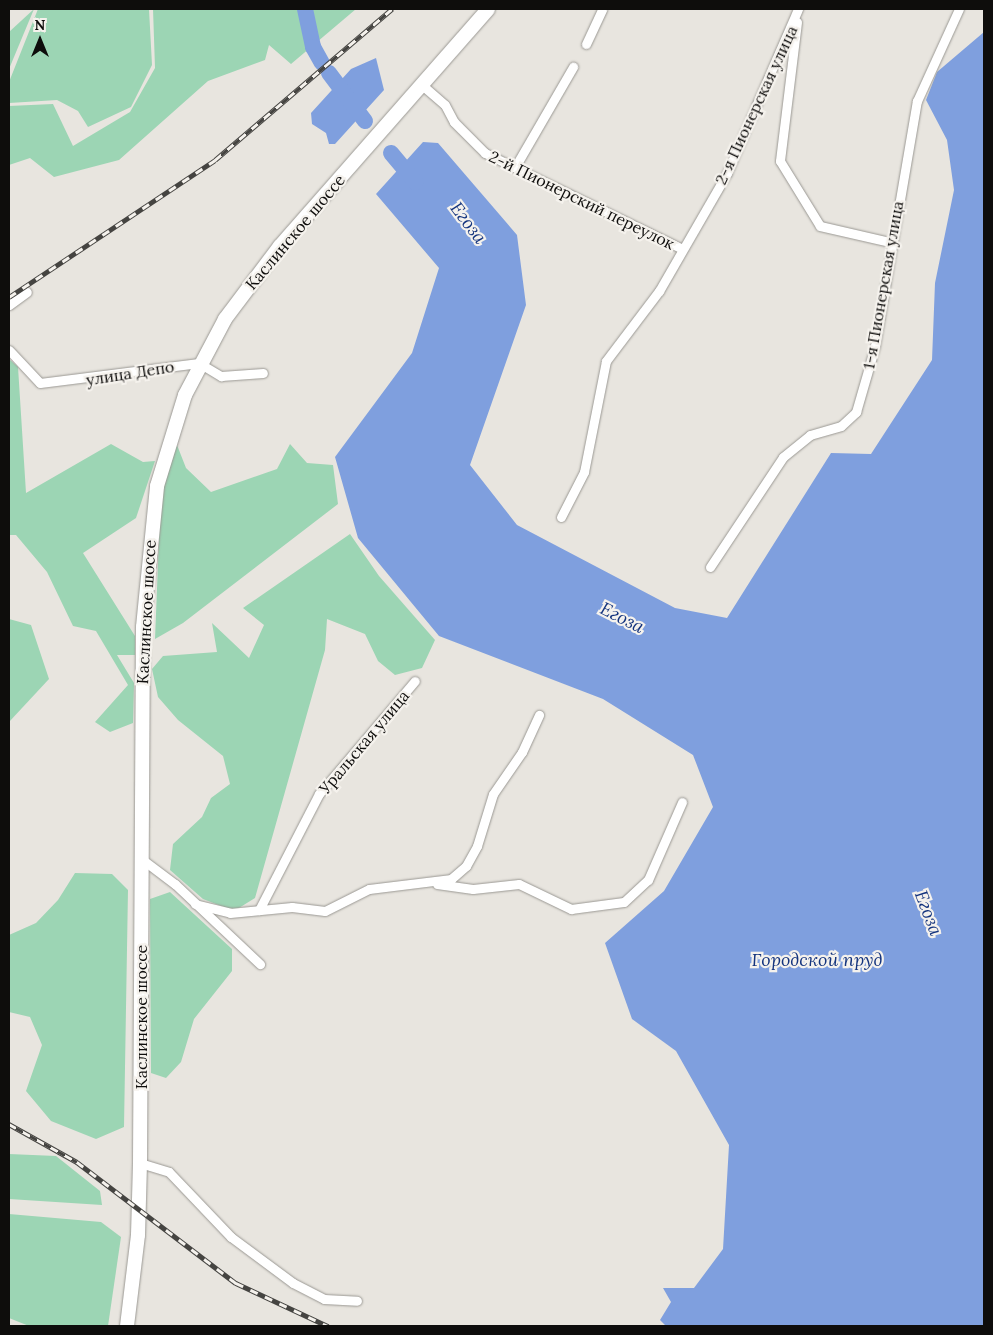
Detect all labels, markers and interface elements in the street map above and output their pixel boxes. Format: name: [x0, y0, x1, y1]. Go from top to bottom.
north arrow: [15, 15, 65, 65]
text: N: [35, 16, 45, 34]
street label: 2-я Пионерская улица: [711, 23, 801, 187]
street label: 2-й Пионерский переулок: [486, 147, 678, 253]
street label: Каслинское шоссе: [241, 170, 349, 294]
water label: Егоза: [445, 198, 491, 248]
street label: 1-я Пионерская улица: [859, 199, 907, 371]
street label: улица Депо: [84, 357, 176, 389]
street label: Каслинское шоссе: [133, 539, 159, 685]
water label: Егоза: [597, 598, 647, 638]
street label: Уральская улица: [315, 686, 413, 798]
water label: Егоза: [910, 888, 946, 938]
street label: Каслинское шоссе: [131, 945, 151, 1089]
water label: Городской пруд: [752, 949, 882, 971]

